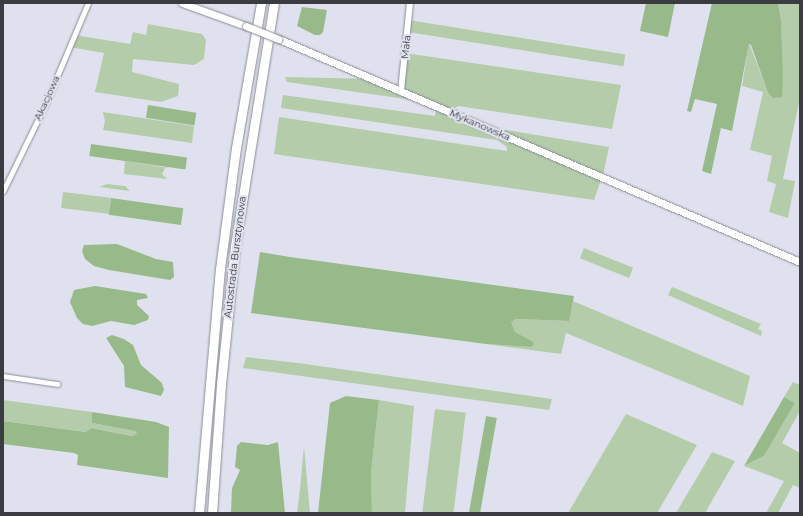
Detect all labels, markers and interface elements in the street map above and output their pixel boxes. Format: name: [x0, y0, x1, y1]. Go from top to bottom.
street label: Mała: [399, 34, 413, 60]
street label: Akacjowa: [32, 74, 62, 122]
street label: Mykanowska: [448, 107, 512, 143]
street label: Autostrada Bursztynowa: [222, 196, 248, 318]

